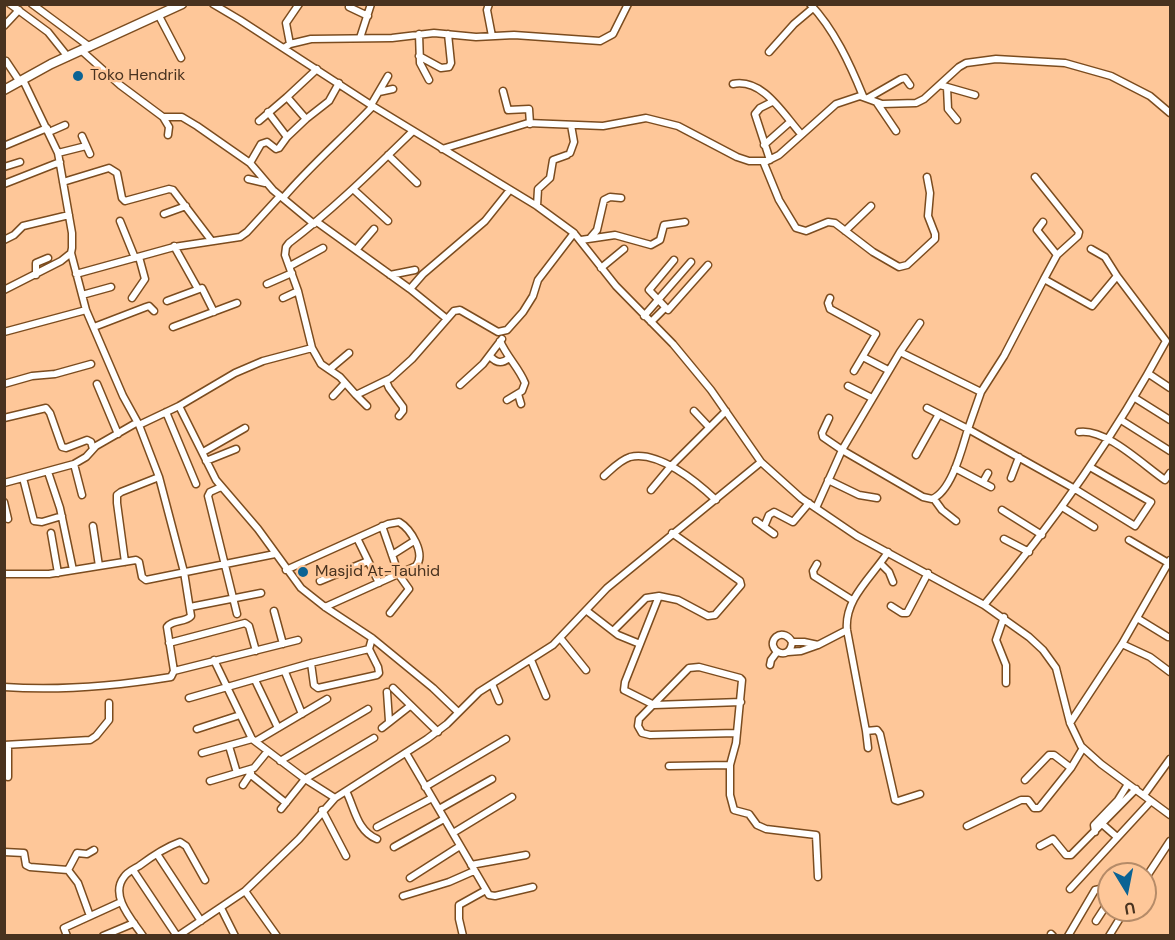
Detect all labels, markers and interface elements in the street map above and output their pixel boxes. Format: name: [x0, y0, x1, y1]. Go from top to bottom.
place label: Toko Hendrik: [90, 66, 185, 86]
marker: Toko Hendrik: [71, 69, 85, 83]
place label: Masjid At-Tauhid: [315, 562, 440, 582]
marker: Masjid At-Tauhid: [296, 565, 310, 579]
north arrow: [1097, 862, 1157, 922]
text: U: [1123, 897, 1137, 920]

